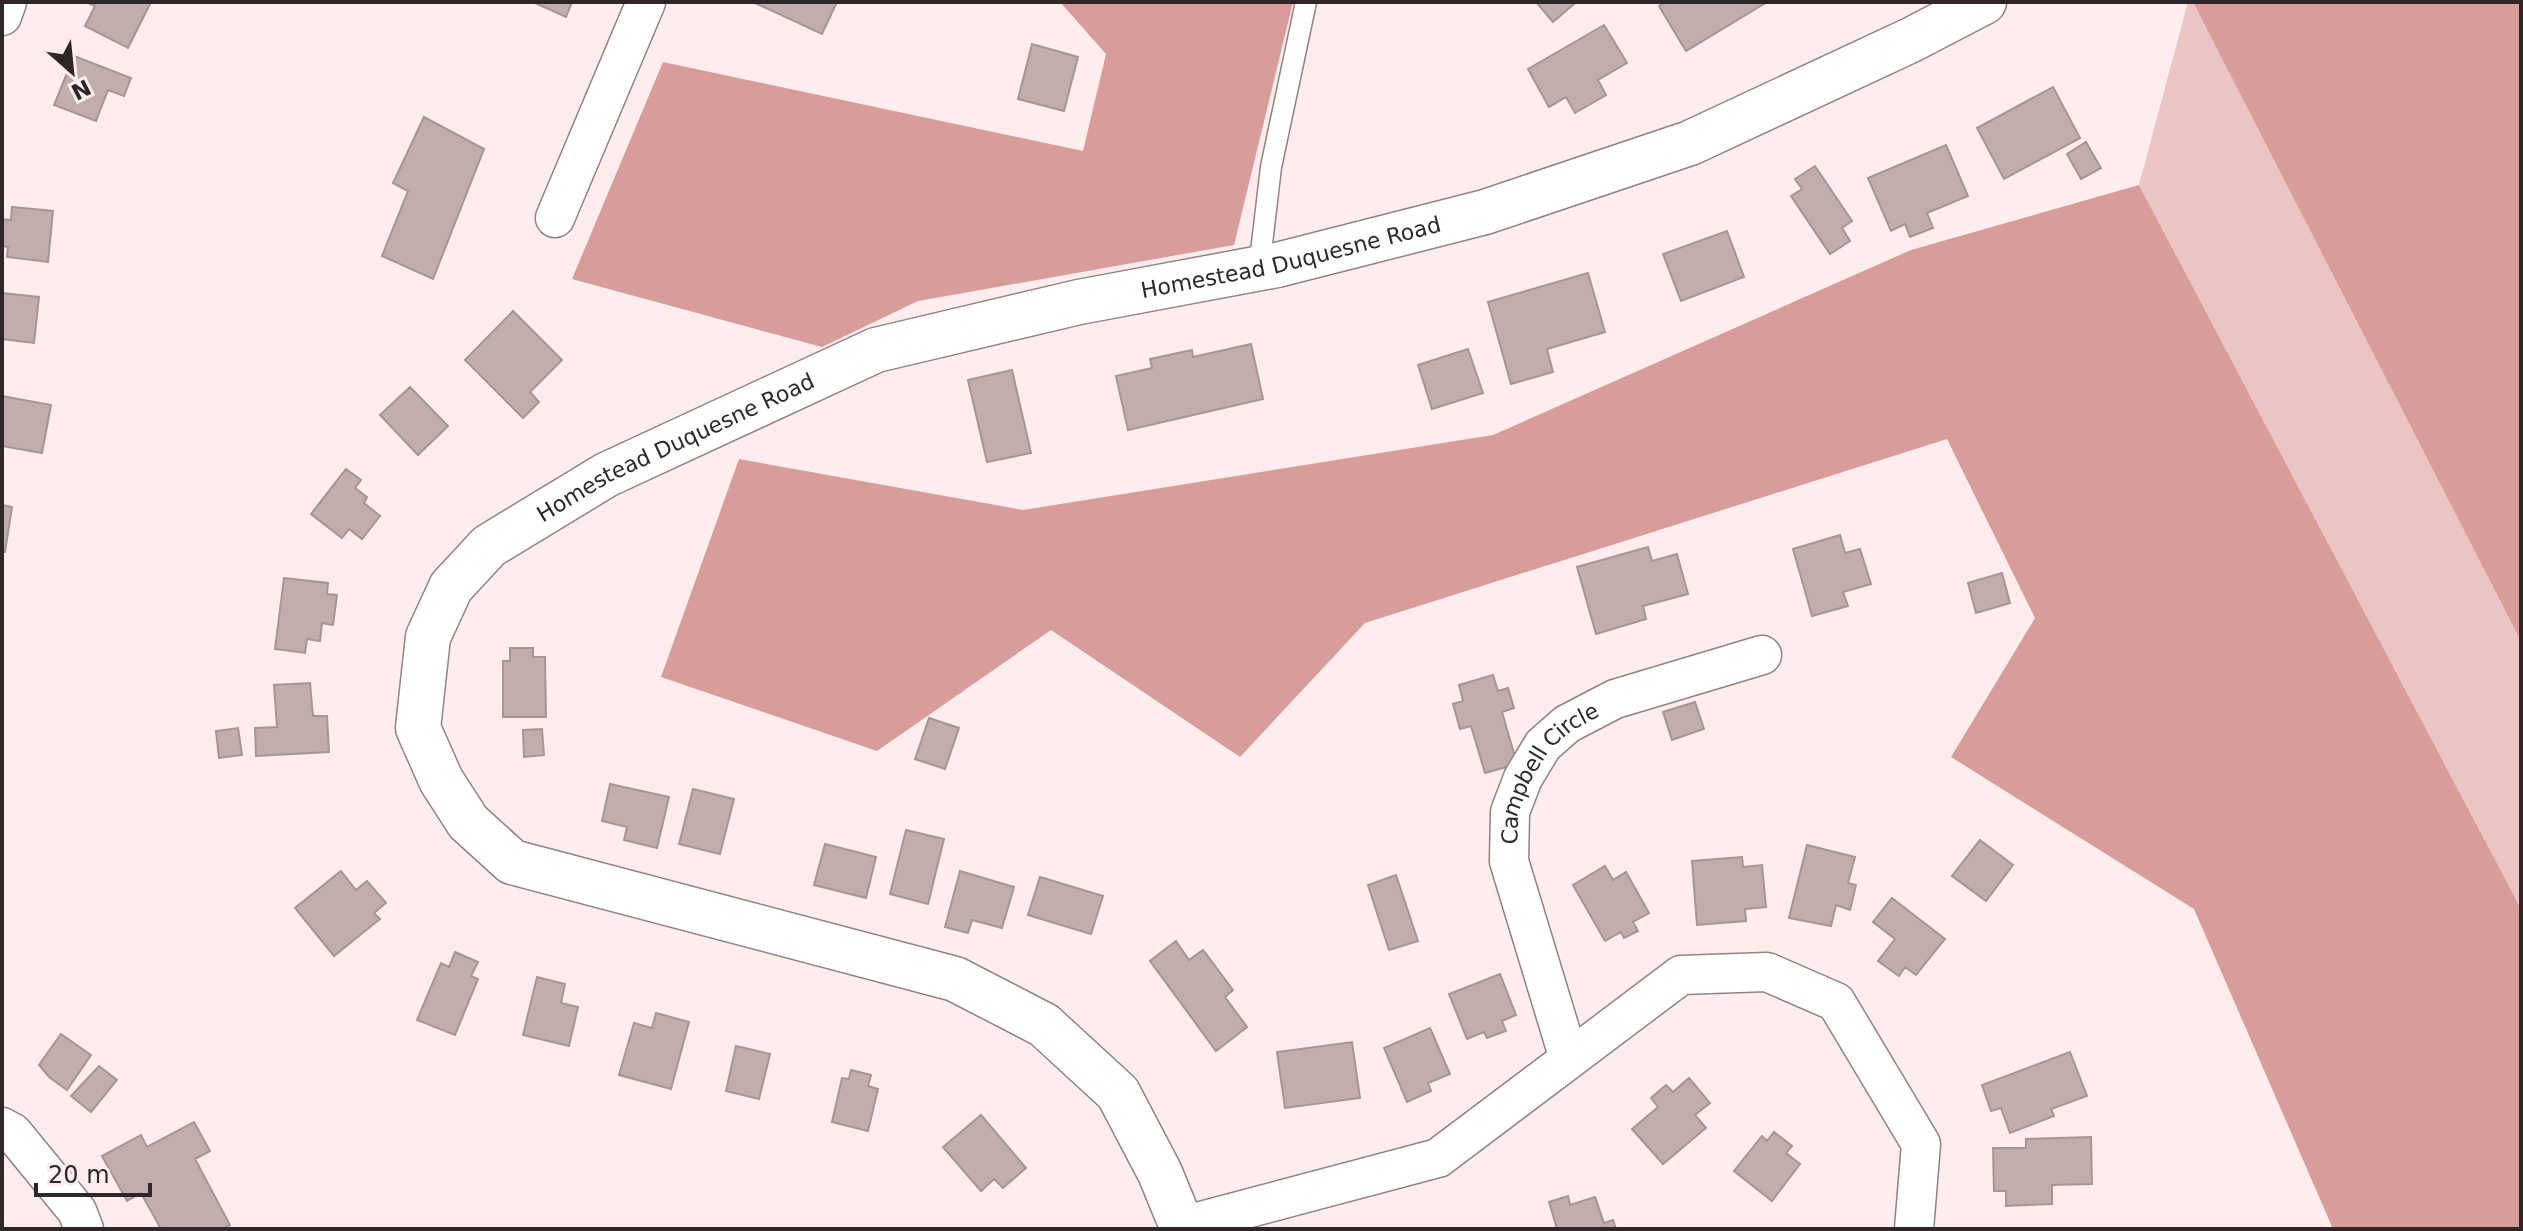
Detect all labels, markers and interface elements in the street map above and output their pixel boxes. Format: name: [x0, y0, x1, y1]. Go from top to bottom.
north arrow: [32, 32, 112, 112]
text: N: [67, 74, 95, 105]
street label: Homestead Duquesne Road: [1139, 212, 1443, 303]
street label: Homestead Duquesne Road: [532, 368, 818, 527]
street label: Campbell Circle: [1497, 698, 1603, 845]
scale bar: [36, 1147, 150, 1197]
text: 20 m: [48, 1161, 110, 1189]

